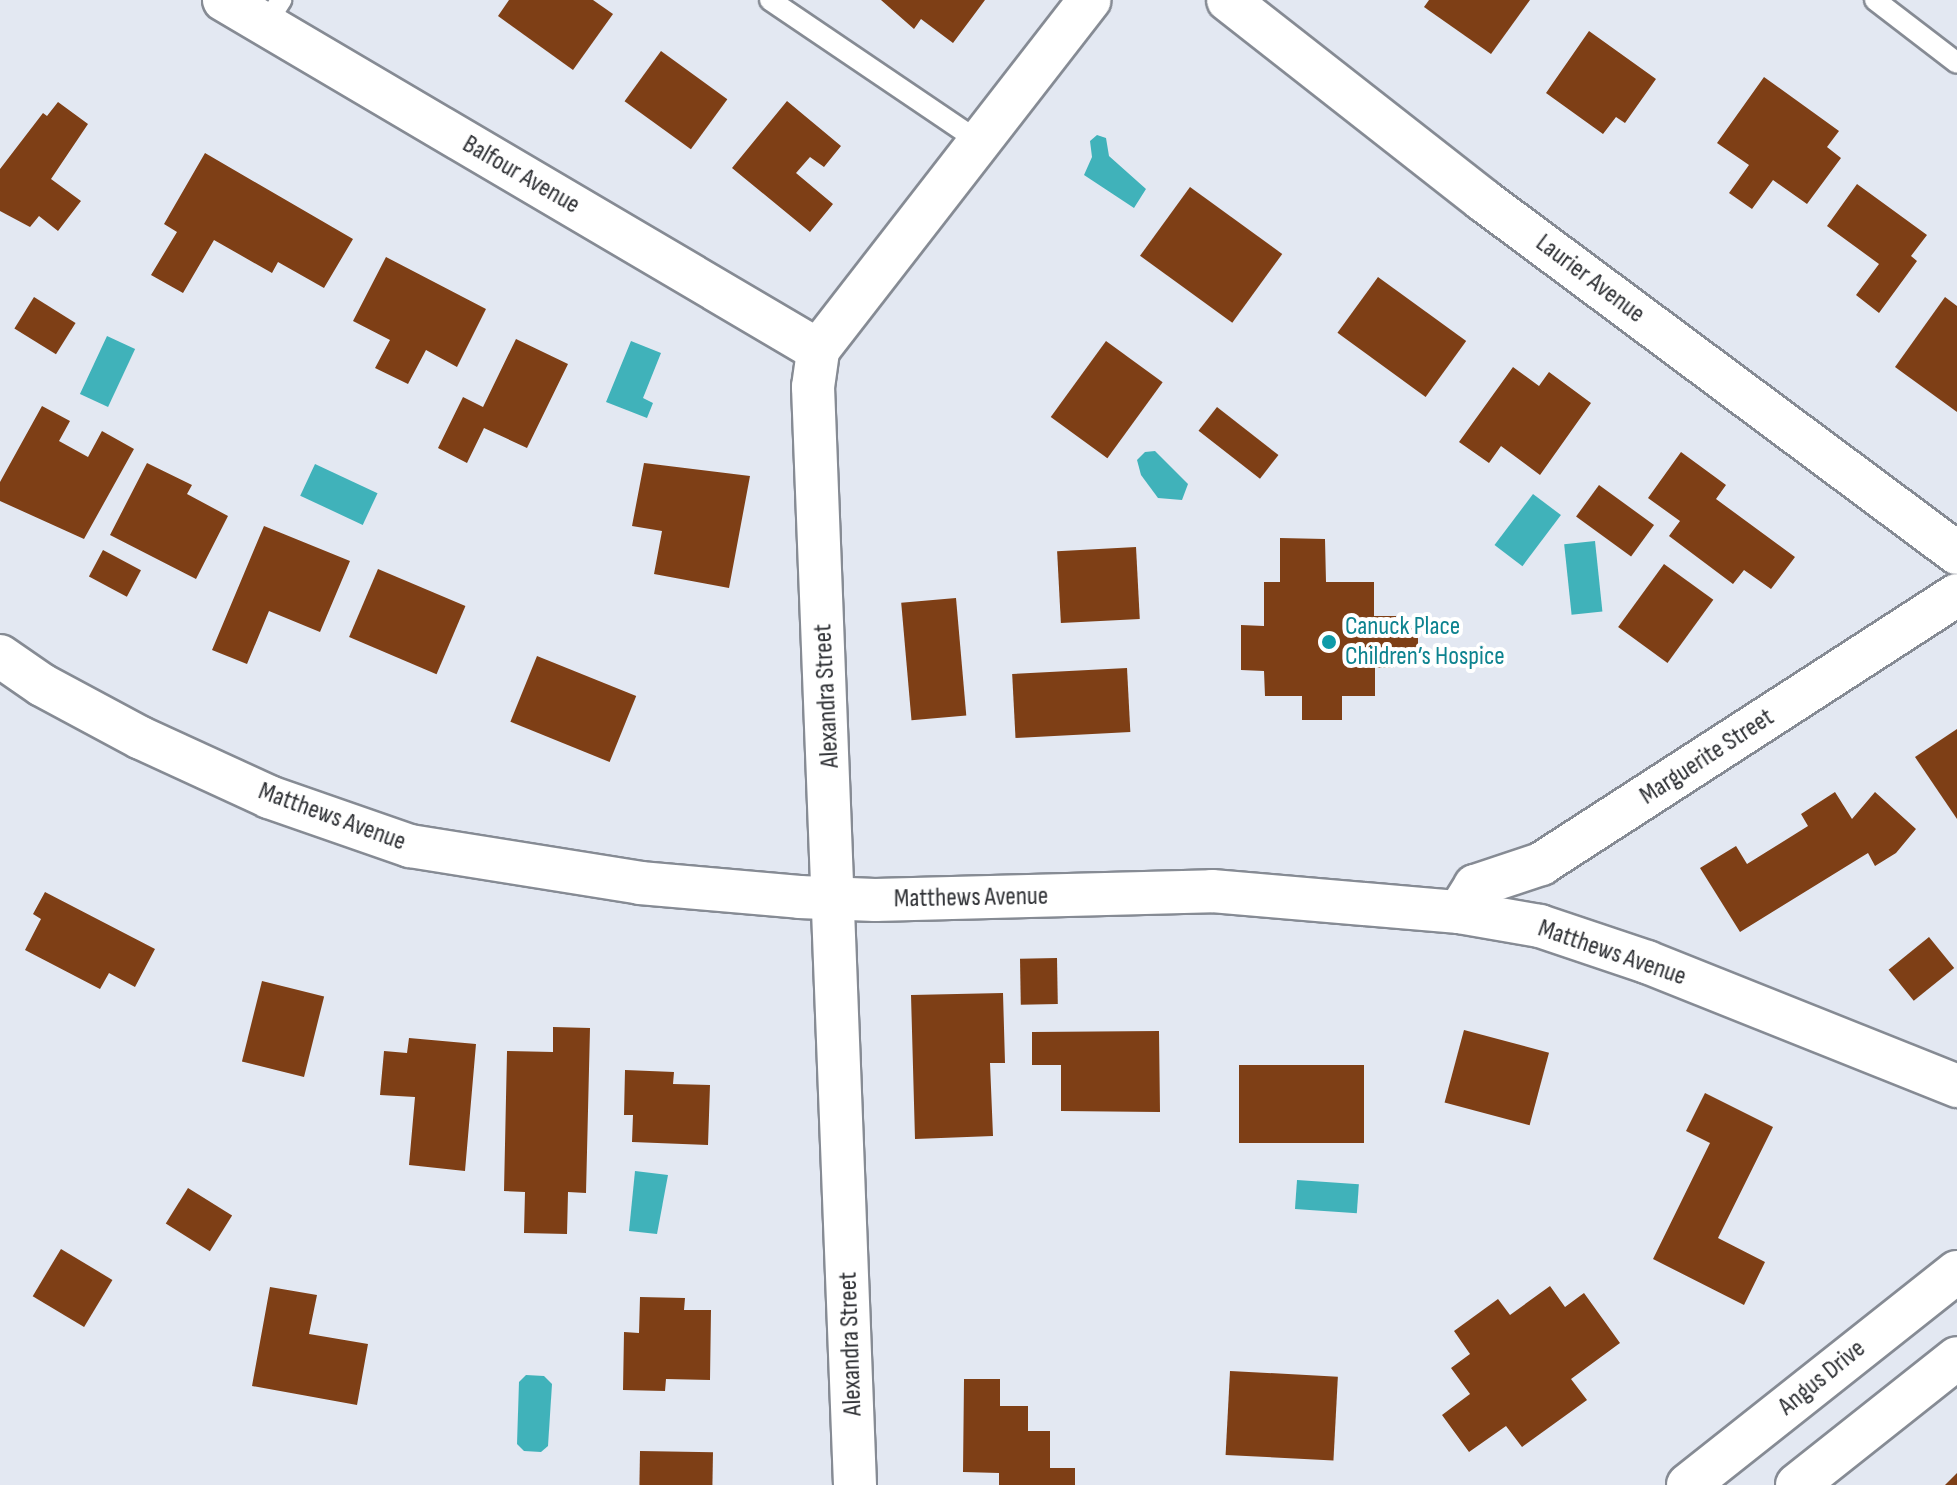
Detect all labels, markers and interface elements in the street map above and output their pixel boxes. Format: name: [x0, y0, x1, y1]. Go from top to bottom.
street label: Balfour Avenue: [457, 129, 585, 221]
street label: Laurier Avenue: [1529, 228, 1651, 330]
place label: Canuck Place Children’s Hospice: [1345, 611, 1505, 672]
street label: Alexandra Street: [808, 623, 846, 769]
marker: Canuck Place Children’s Hospice: [1320, 633, 1338, 651]
street label: Marguerite Street: [1634, 702, 1780, 812]
street label: Matthews Avenue: [254, 776, 410, 858]
street label: Matthews Avenue: [894, 881, 1048, 915]
street label: Matthews Avenue: [1534, 913, 1690, 993]
street label: Alexandra Street: [833, 1271, 869, 1417]
street label: Angus Drive: [1772, 1334, 1872, 1422]

